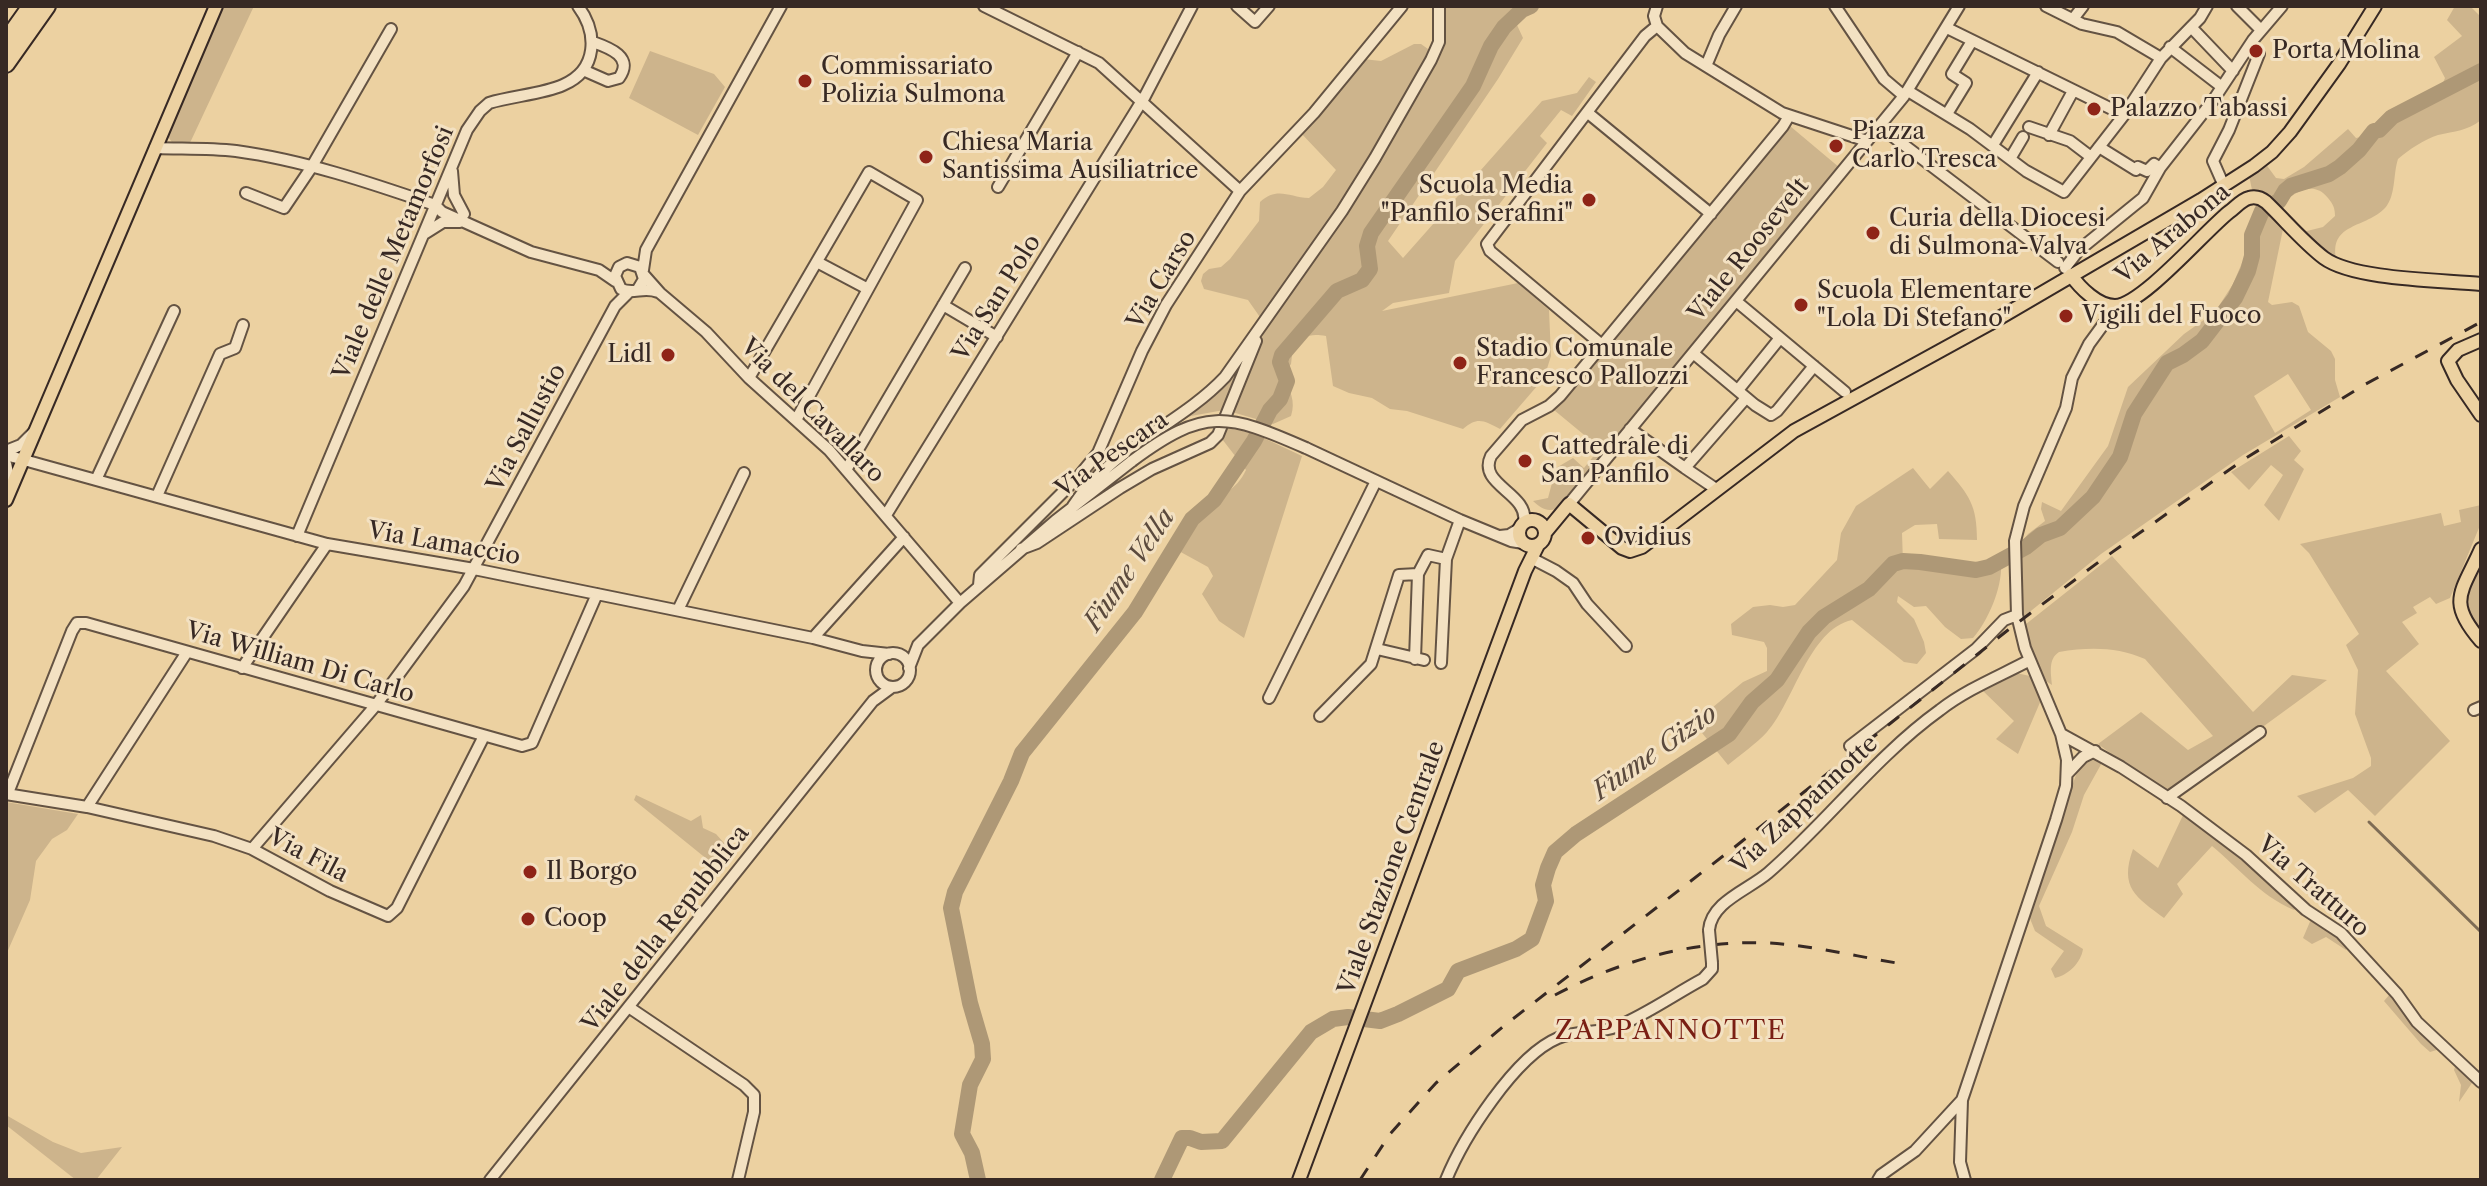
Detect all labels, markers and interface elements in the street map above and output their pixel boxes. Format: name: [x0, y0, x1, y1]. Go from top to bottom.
place label: Porta Molina: [2272, 37, 2420, 65]
marker: Porta Molina: [2247, 42, 2265, 60]
place label: Commissariato Polizia Sulmona: [821, 53, 1005, 109]
marker: Commissariato Polizia Sulmona: [796, 72, 814, 90]
place label: Palazzo Tabassi: [2110, 95, 2288, 123]
marker: Palazzo Tabassi: [2085, 100, 2103, 118]
place label: Piazza Carlo Tresca: [1852, 118, 1997, 174]
street label: Viale delle Metamorfosi: [327, 122, 461, 384]
place label: Chiesa Maria Santissima Ausiliatrice: [942, 129, 1198, 185]
marker: Piazza Carlo Tresca: [1827, 137, 1845, 155]
marker: Chiesa Maria Santissima Ausiliatrice: [917, 148, 935, 166]
place label: Scuola Media "Panfilo Serafini": [1381, 172, 1573, 228]
street label: Viale Roosevelt: [1682, 173, 1816, 327]
street label: Via Arabona: [2110, 178, 2236, 290]
marker: Scuola Media "Panfilo Serafini": [1580, 191, 1598, 209]
place label: Curia della Diocesi di Sulmona-Valva: [1889, 205, 2105, 261]
marker: Curia della Diocesi di Sulmona-Valva: [1864, 224, 1882, 242]
street label: Via Carso: [1121, 225, 1203, 335]
street label: Via San Polo: [947, 229, 1047, 367]
place label: Scuola Elementare "Lola Di Stefano": [1817, 277, 2032, 333]
marker: Scuola Elementare "Lola Di Stefano": [1792, 296, 1810, 314]
place label: Vigili del Fuoco: [2082, 302, 2261, 330]
marker: Vigili del Fuoco: [2057, 307, 2075, 325]
street label: Via del Cavallaro: [734, 333, 890, 489]
place label: Stadio Comunale Francesco Pallozzi: [1476, 335, 1689, 391]
place label: Lidl: [607, 341, 652, 369]
marker: Lidl: [659, 346, 677, 364]
marker: Stadio Comunale Francesco Pallozzi: [1451, 354, 1469, 372]
street label: Via Sallustio: [481, 359, 573, 497]
street label: Via Pescara: [1050, 406, 1174, 504]
place label: Cattedrale di San Panfilo: [1541, 433, 1689, 489]
marker: Cattedrale di San Panfilo: [1516, 452, 1534, 470]
water label: Fiume Vella: [1078, 503, 1182, 637]
street label: Via Lamaccio: [366, 516, 522, 572]
place label: Ovidius: [1604, 524, 1691, 552]
marker: Ovidius: [1579, 529, 1597, 547]
street label: Via William Di Carlo: [182, 617, 418, 709]
water label: Fiume Gizio: [1587, 699, 1723, 807]
street label: Via Zappannotte: [1726, 730, 1884, 880]
street label: Viale Stazione Centrale: [1333, 737, 1451, 999]
street label: Viale della Repubblica: [576, 820, 756, 1038]
street label: Via Fila: [263, 823, 353, 889]
street label: Via Tratturo: [2251, 831, 2375, 943]
place label: Il Borgo: [546, 858, 637, 886]
marker: Il Borgo: [521, 863, 539, 881]
place label: Coop: [544, 905, 607, 933]
marker: Coop: [519, 910, 537, 928]
district label: ZAPPANNOTTE: [1555, 1015, 1787, 1047]

